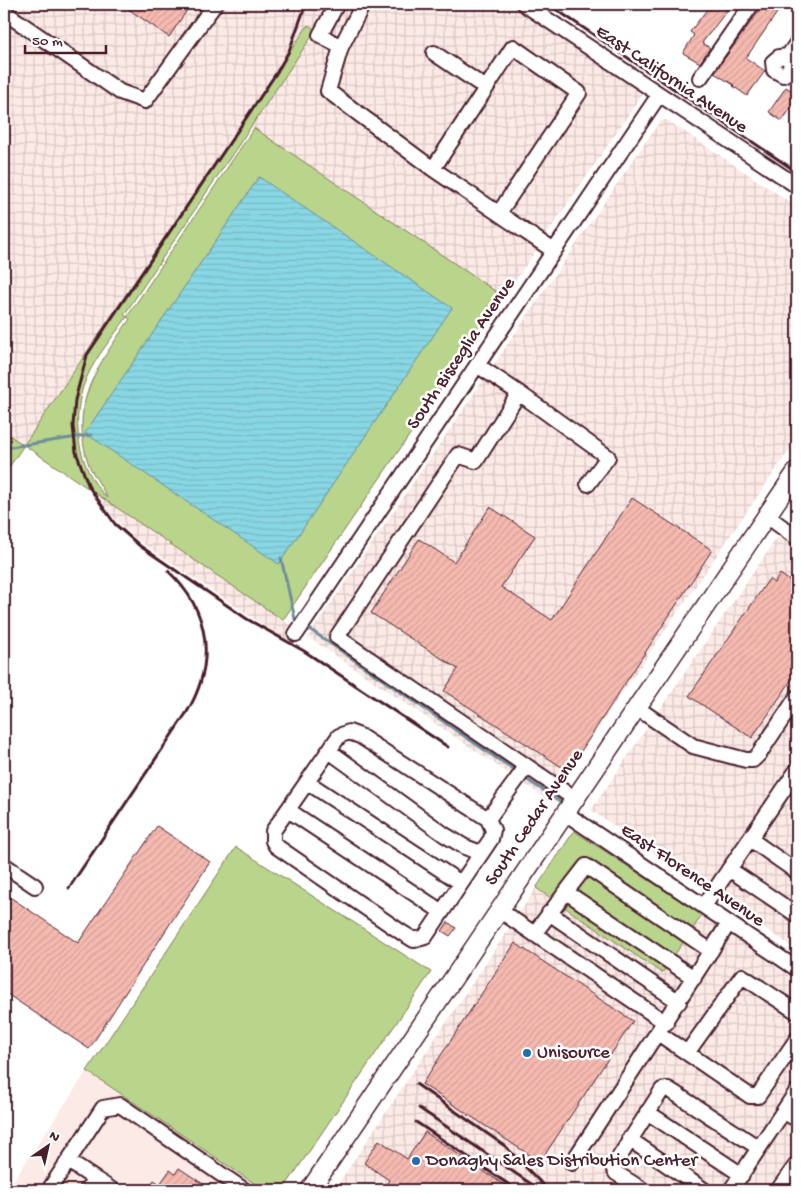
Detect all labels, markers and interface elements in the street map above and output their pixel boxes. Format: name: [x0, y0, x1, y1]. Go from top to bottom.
street label: East California Avenue: [591, 21, 752, 140]
scale bar: [25, 22, 106, 54]
text: 50 m: [32, 33, 63, 51]
street label: South Bisceglia Avenue: [403, 273, 522, 434]
street label: South Cedar Avenue: [481, 745, 589, 891]
street label: East Florence Avenue: [616, 819, 769, 933]
place label: Unisource: [537, 1042, 610, 1065]
marker: Unisource: [521, 1047, 533, 1059]
north arrow: [22, 1122, 72, 1172]
text: N: [45, 1128, 62, 1147]
place label: Donaghy Sales Distribution Center: [424, 1150, 700, 1173]
marker: Donaghy Sales Distribution Center: [410, 1155, 422, 1167]

